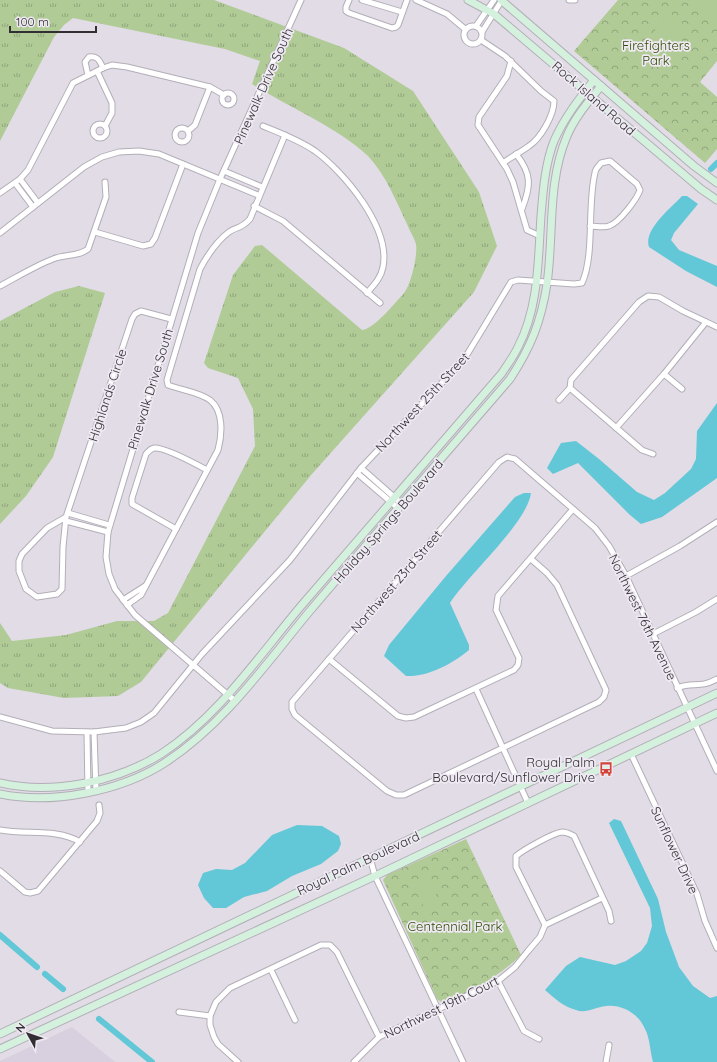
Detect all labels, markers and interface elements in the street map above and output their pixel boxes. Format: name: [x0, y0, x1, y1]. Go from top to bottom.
scale bar: [10, 8, 96, 34]
text: 100 m: [16, 14, 49, 29]
street label: Pinewalk Drive South: [230, 25, 296, 147]
park label: Firefighters Park: [622, 37, 690, 68]
street label: Rock Island Road: [549, 57, 639, 139]
street label: Pinewalk Drive South: [124, 327, 176, 451]
street label: Highlands Circle: [84, 347, 130, 443]
street label: Northwest 25th Street: [372, 349, 472, 455]
street label: Holiday Springs Boulevard: [330, 456, 446, 586]
street label: Northwest 23rd Street: [347, 526, 445, 636]
street label: Northwest 76th Avenue: [605, 551, 681, 683]
place label: Royal Palm Boulevard/Sunflower Drive: [432, 754, 595, 785]
bus stop icon: Royal Palm Boulevard/Sunflower Drive: [598, 761, 614, 777]
street label: Sunflower Drive: [648, 804, 702, 896]
street label: Royal Palm Boulevard: [294, 828, 422, 898]
park label: Centennial Park: [408, 918, 502, 934]
street label: Northwest 19th Court: [381, 972, 501, 1042]
north arrow: [8, 1014, 48, 1054]
text: N: [12, 1020, 28, 1035]

